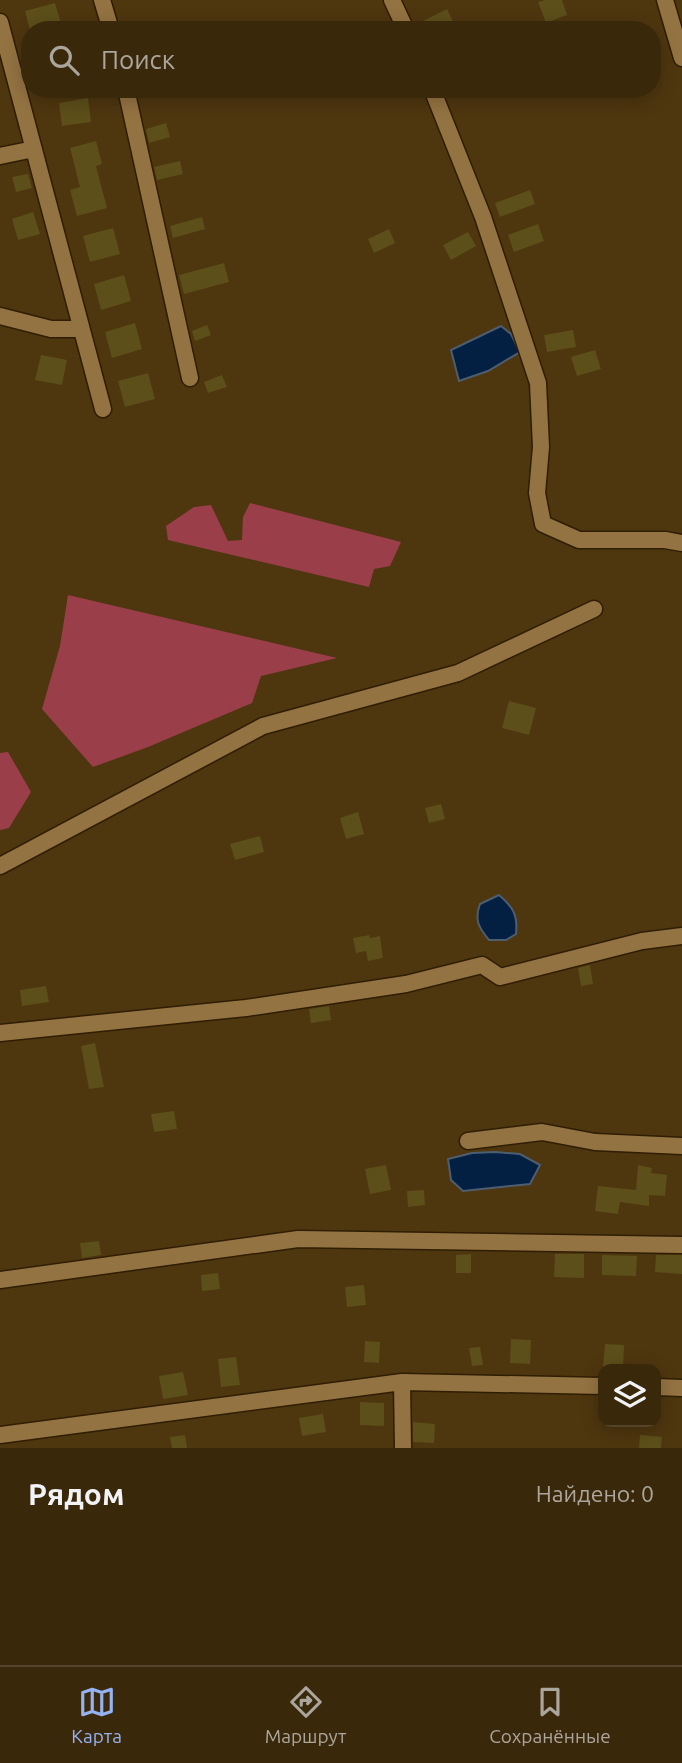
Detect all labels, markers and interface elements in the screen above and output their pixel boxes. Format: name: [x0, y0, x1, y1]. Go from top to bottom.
search box: [21, 21, 661, 98]
icon: search: [45, 41, 83, 79]
text: Поиск: [101, 45, 175, 74]
map controls: [598, 1364, 661, 1427]
button: layers: [598, 1364, 661, 1427]
text: Рядом: [28, 1477, 124, 1511]
text: Найдено: 0: [536, 1481, 654, 1506]
tab: Карта: [71, 1683, 122, 1747]
tab: Маршрут: [265, 1683, 347, 1747]
tab: Сохранённые: [489, 1683, 611, 1747]

